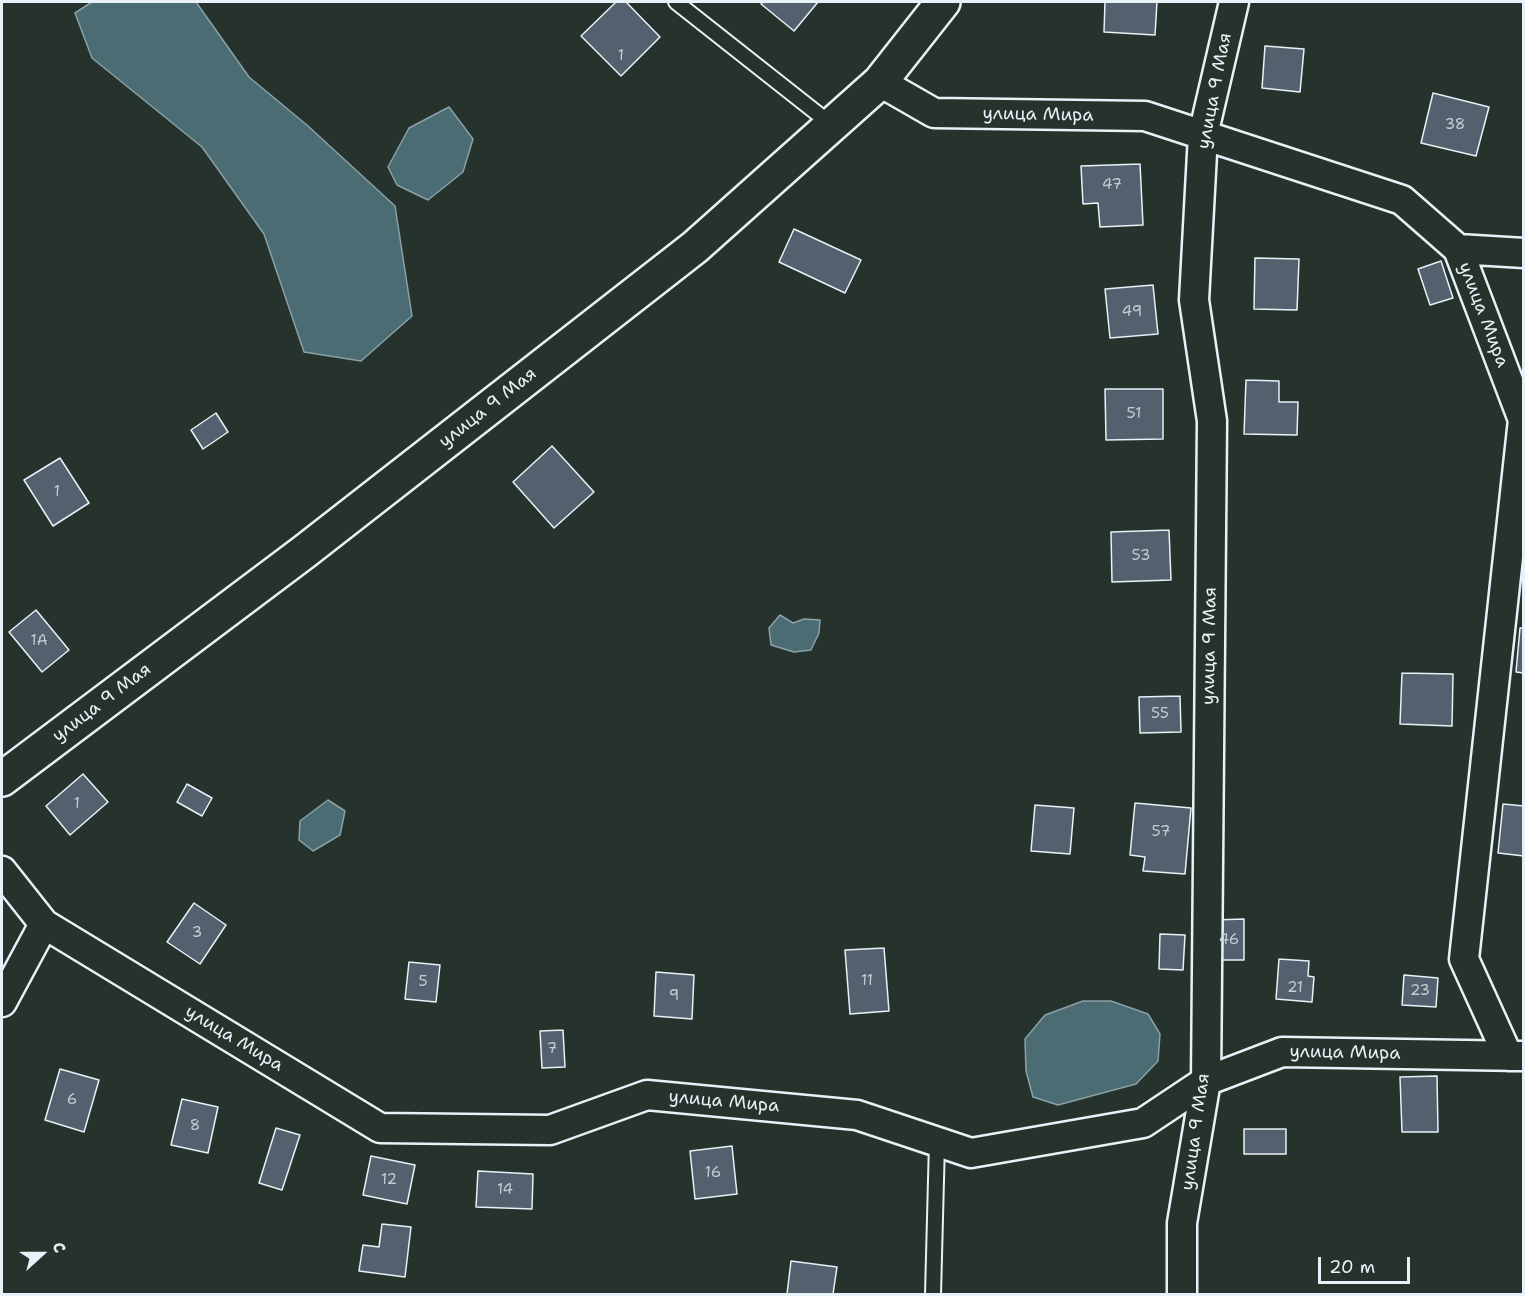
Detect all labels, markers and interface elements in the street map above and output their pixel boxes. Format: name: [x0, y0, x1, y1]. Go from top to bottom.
street label: улица 9 Мая: [1193, 31, 1237, 151]
house number: 1: [618, 47, 624, 65]
street label: улица Мира: [982, 103, 1094, 127]
house number: 38: [1445, 116, 1465, 134]
house number: 47: [1102, 176, 1122, 194]
street label: улица Мира: [1453, 259, 1513, 371]
house number: 49: [1122, 303, 1142, 321]
street label: улица 9 Мая: [435, 363, 541, 453]
house number: 51: [1127, 405, 1141, 423]
house number: 1: [54, 483, 60, 501]
house number: 53: [1132, 547, 1150, 565]
street label: улица 9 Мая: [1198, 587, 1222, 705]
house number: 1А: [30, 632, 48, 650]
street label: улица 9 Мая: [48, 659, 156, 747]
house number: 55: [1151, 705, 1169, 723]
house number: 1: [74, 795, 80, 813]
house number: 57: [1152, 823, 1170, 841]
house number: 3: [192, 924, 202, 942]
house number: 46: [1219, 931, 1239, 949]
house number: 11: [861, 972, 873, 990]
house number: 5: [418, 973, 428, 991]
house number: 21: [1287, 979, 1303, 997]
house number: 23: [1410, 982, 1430, 1000]
house number: 9: [669, 987, 679, 1005]
street label: улица Мира: [181, 1001, 287, 1077]
house number: 7: [547, 1040, 557, 1058]
street label: улица Мира: [1289, 1041, 1401, 1065]
street label: улица 9 Мая: [1177, 1072, 1215, 1192]
street label: улица Мира: [668, 1086, 780, 1118]
house number: 6: [67, 1091, 77, 1109]
house number: 8: [190, 1117, 200, 1135]
house number: 16: [705, 1164, 721, 1182]
house number: 12: [381, 1171, 397, 1189]
house number: 14: [497, 1181, 513, 1199]
north arrow: [12, 1224, 72, 1284]
text: С: [48, 1239, 71, 1256]
scale bar: [1321, 1245, 1412, 1283]
text: 20 m: [1329, 1255, 1375, 1279]

